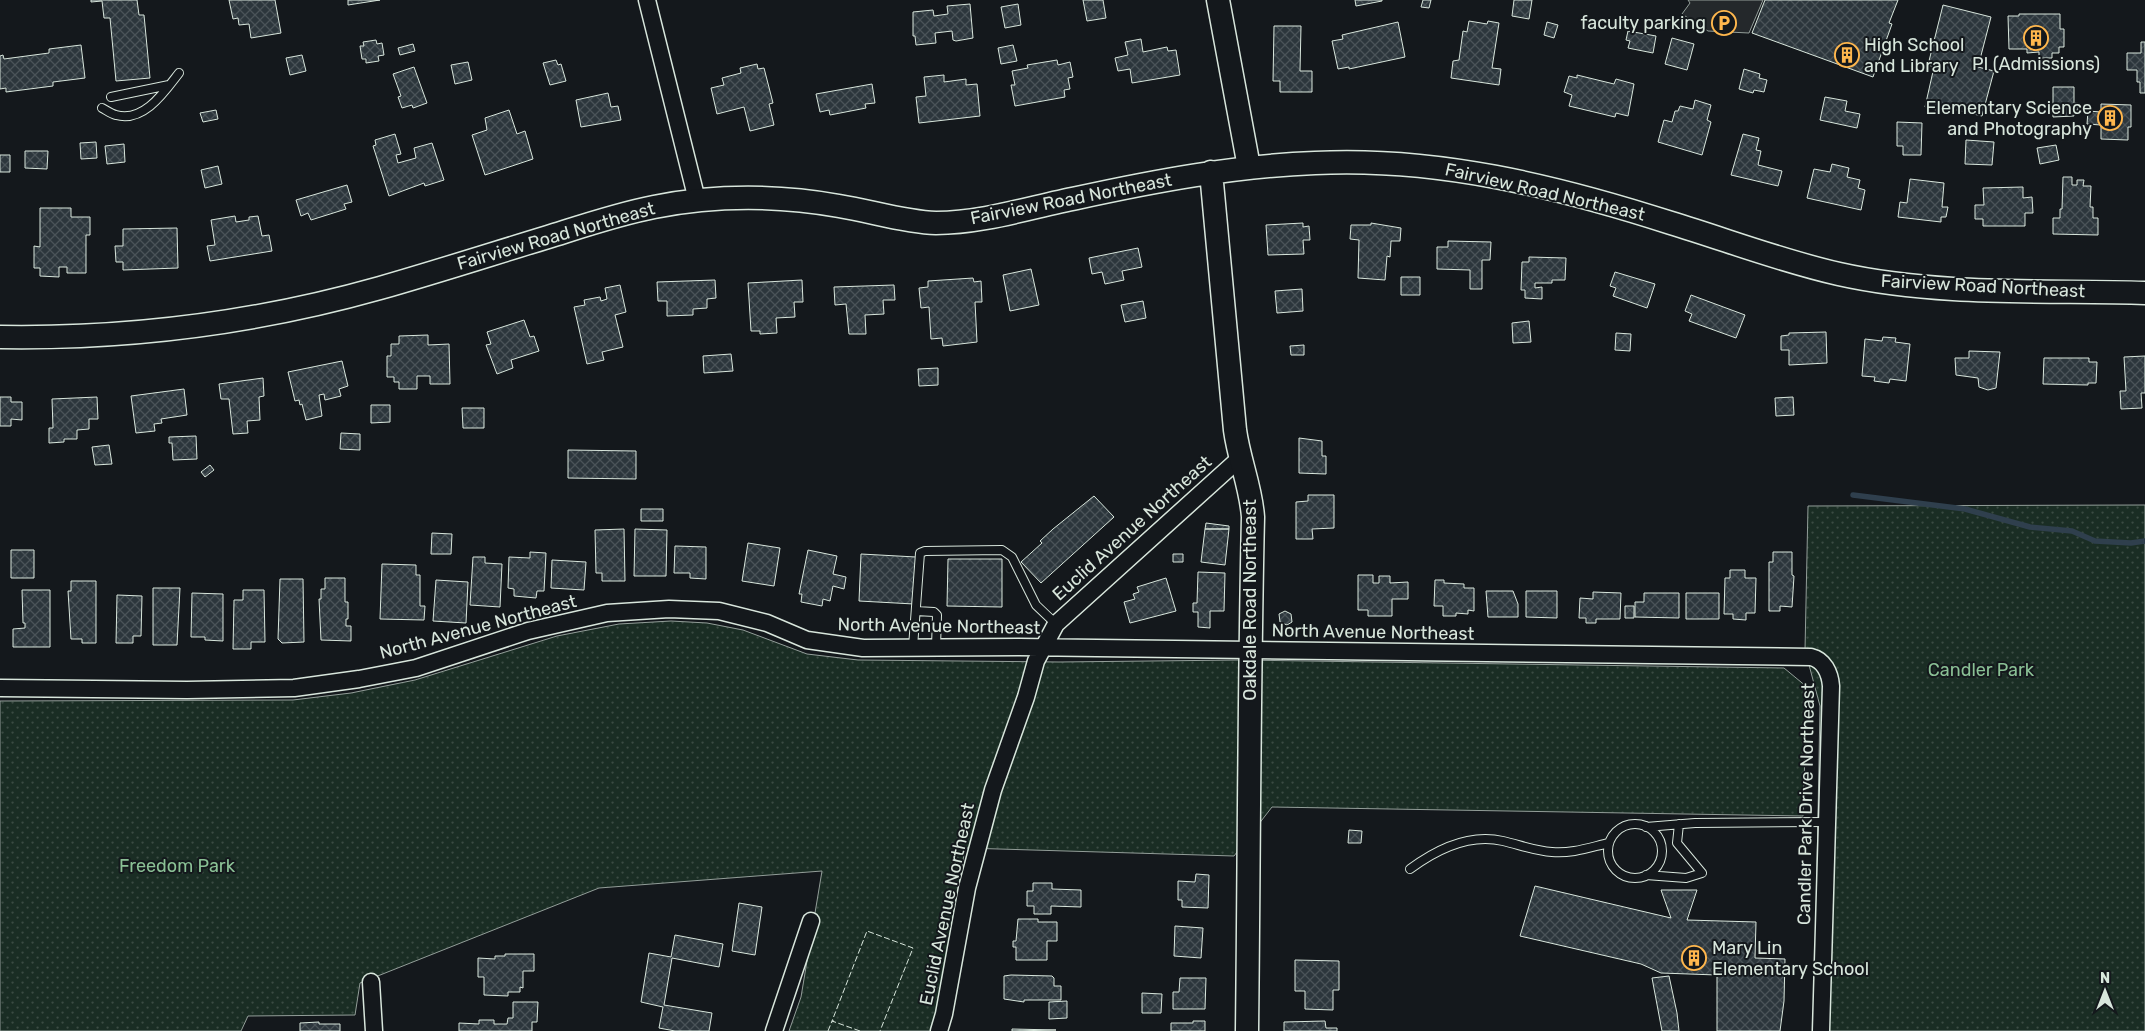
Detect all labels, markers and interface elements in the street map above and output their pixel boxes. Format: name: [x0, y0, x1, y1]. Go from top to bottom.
parking icon: faculty parking: [1711, 10, 1737, 36]
place label: faculty parking: [1580, 12, 1706, 34]
building icon: PI (Admissions): [2023, 25, 2049, 51]
place label: High School and Library: [1864, 34, 1964, 77]
building icon: High School and Library: [1834, 42, 1860, 68]
place label: PI (Admissions): [1972, 53, 2100, 75]
place label: Elementary Science and Photography: [1926, 97, 2092, 140]
building icon: Elementary Science and Photography: [2097, 105, 2123, 131]
street label: Fairview Road Northeast: [1443, 158, 1647, 226]
street label: Fairview Road Northeast: [968, 169, 1174, 229]
street label: Fairview Road Northeast: [455, 197, 657, 275]
street label: Fairview Road Northeast: [1880, 270, 2086, 302]
street label: Euclid Avenue Northeast: [1048, 451, 1216, 605]
street label: Oakdale Road Northeast: [1239, 499, 1261, 701]
street label: North Avenue Northeast: [377, 590, 579, 664]
street label: North Avenue Northeast: [837, 613, 1041, 639]
street label: North Avenue Northeast: [1271, 619, 1475, 645]
park label: Candler Park: [1928, 659, 2035, 681]
street label: Candler Park Drive Northeast: [1793, 683, 1819, 925]
street label: Euclid Avenue Northeast: [915, 801, 979, 1007]
park label: Freedom Park: [119, 855, 236, 877]
place label: Mary Lin Elementary School: [1712, 937, 1869, 980]
building icon: Mary Lin Elementary School: [1681, 945, 1707, 971]
north arrow: [2080, 966, 2130, 1016]
text: N: [2100, 970, 2110, 987]

